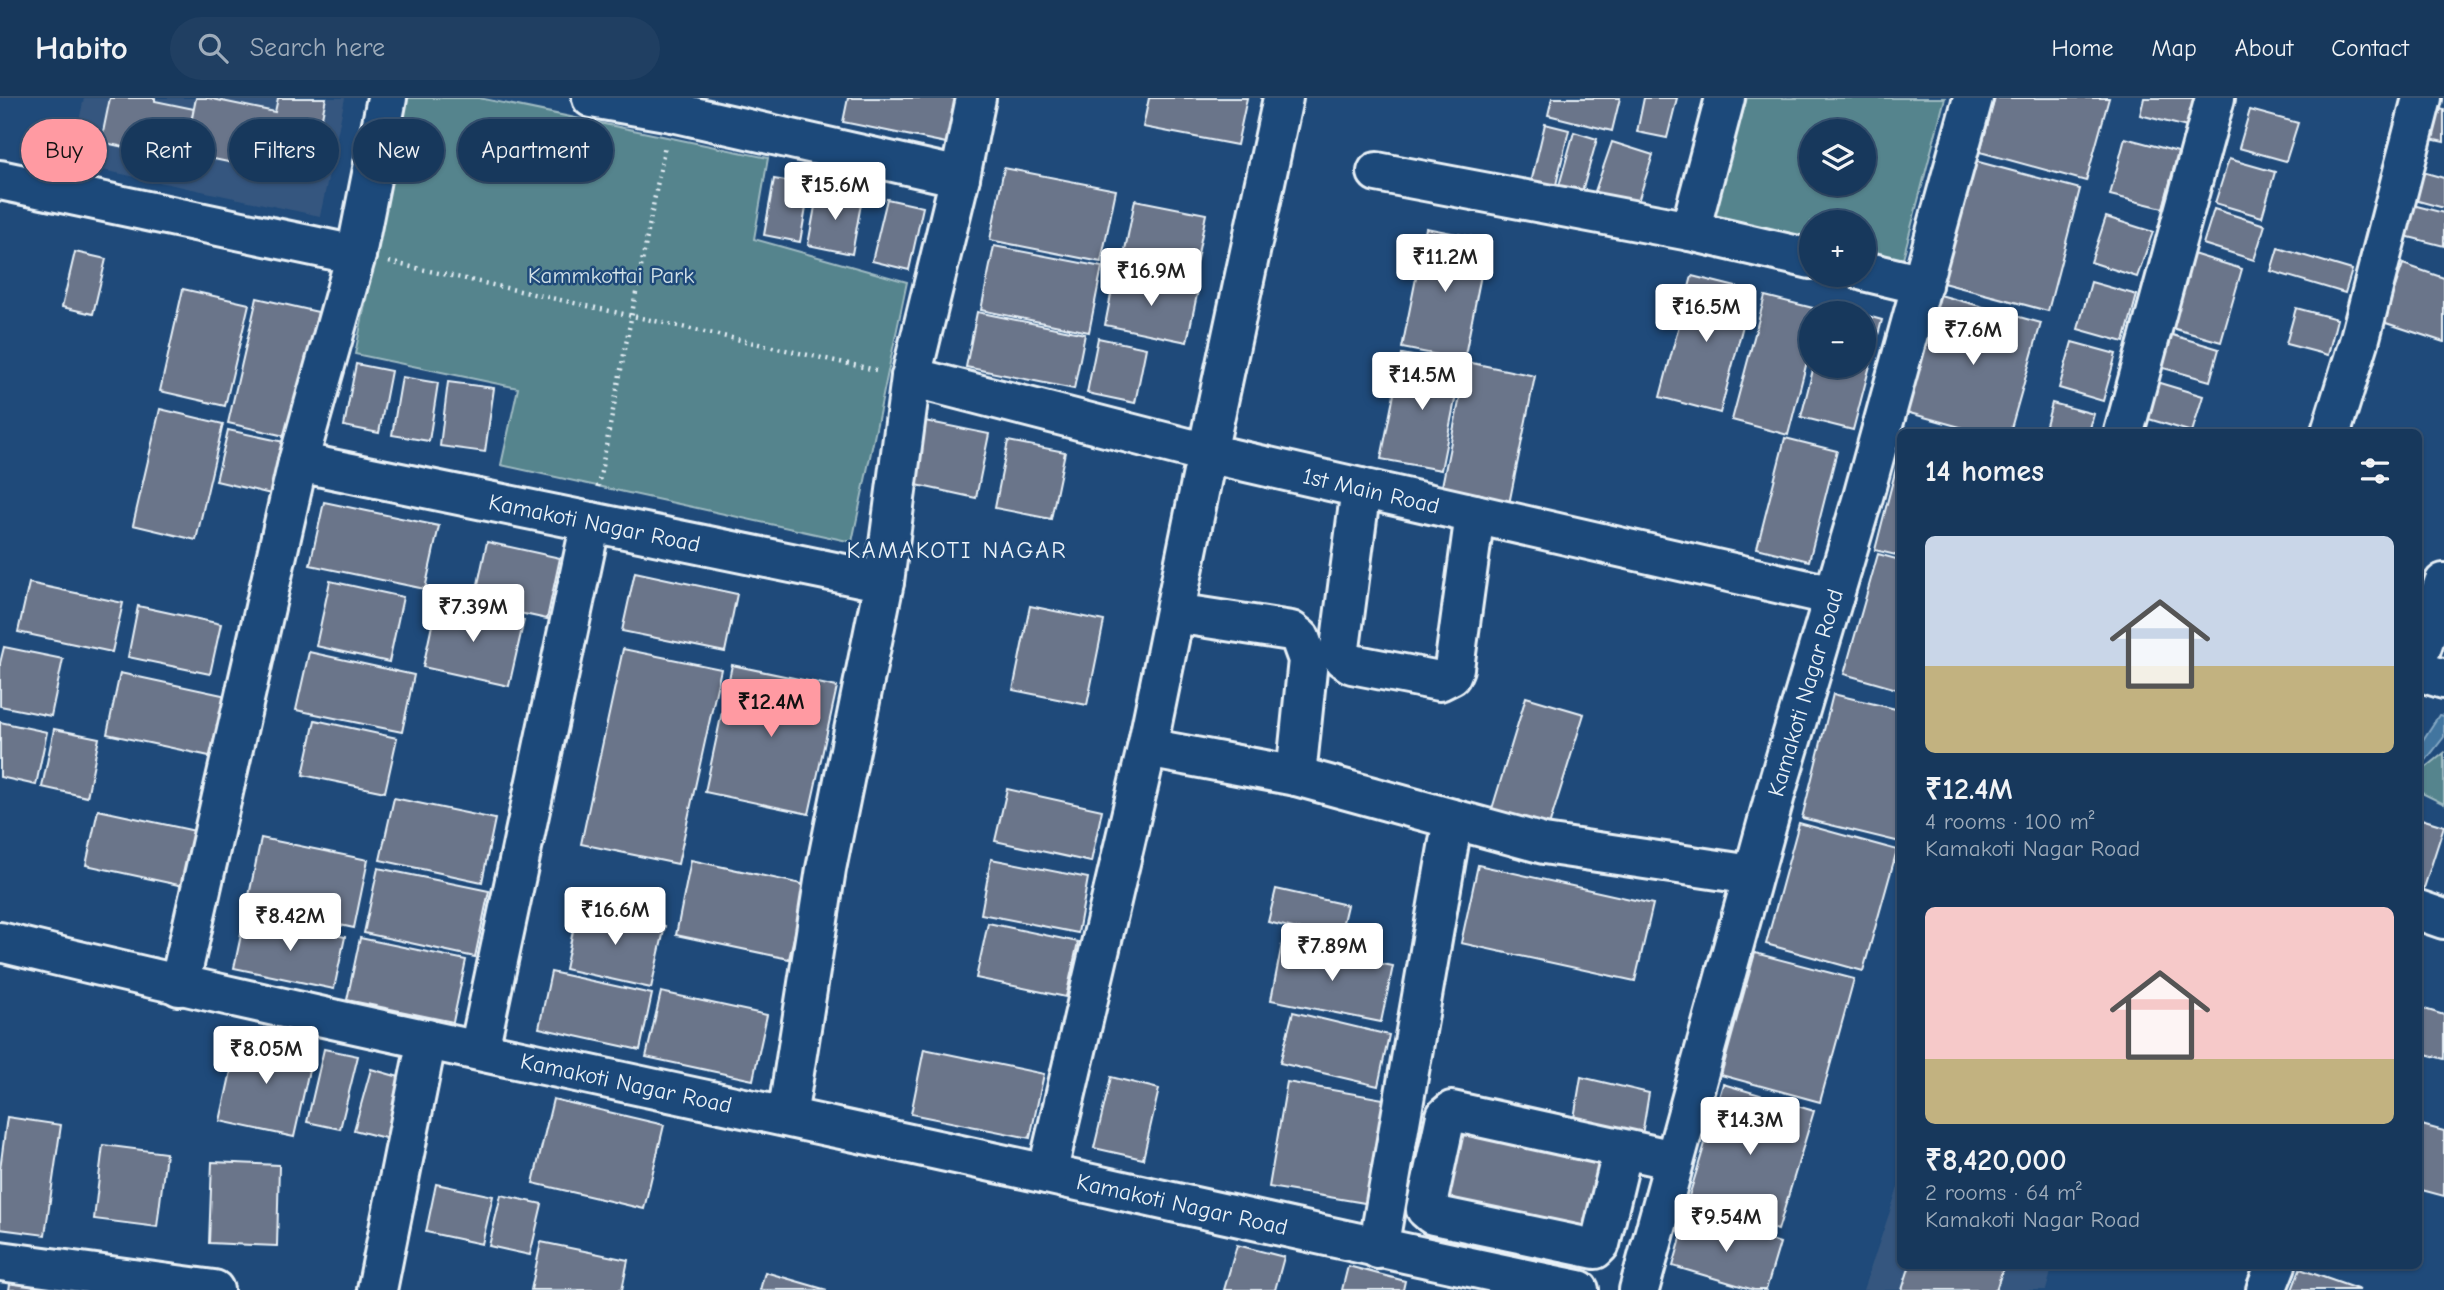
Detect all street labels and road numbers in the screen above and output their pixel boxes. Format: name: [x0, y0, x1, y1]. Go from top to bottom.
street label: 1st Main Road: [1300, 462, 1442, 520]
street label: Kamakoti Nagar Road: [486, 488, 703, 558]
street label: Kamakoti Nagar Road: [1762, 586, 1849, 800]
street label: Kamakoti Nagar Road: [518, 1047, 734, 1119]
street label: Kamakoti Nagar Road: [1074, 1168, 1290, 1241]

